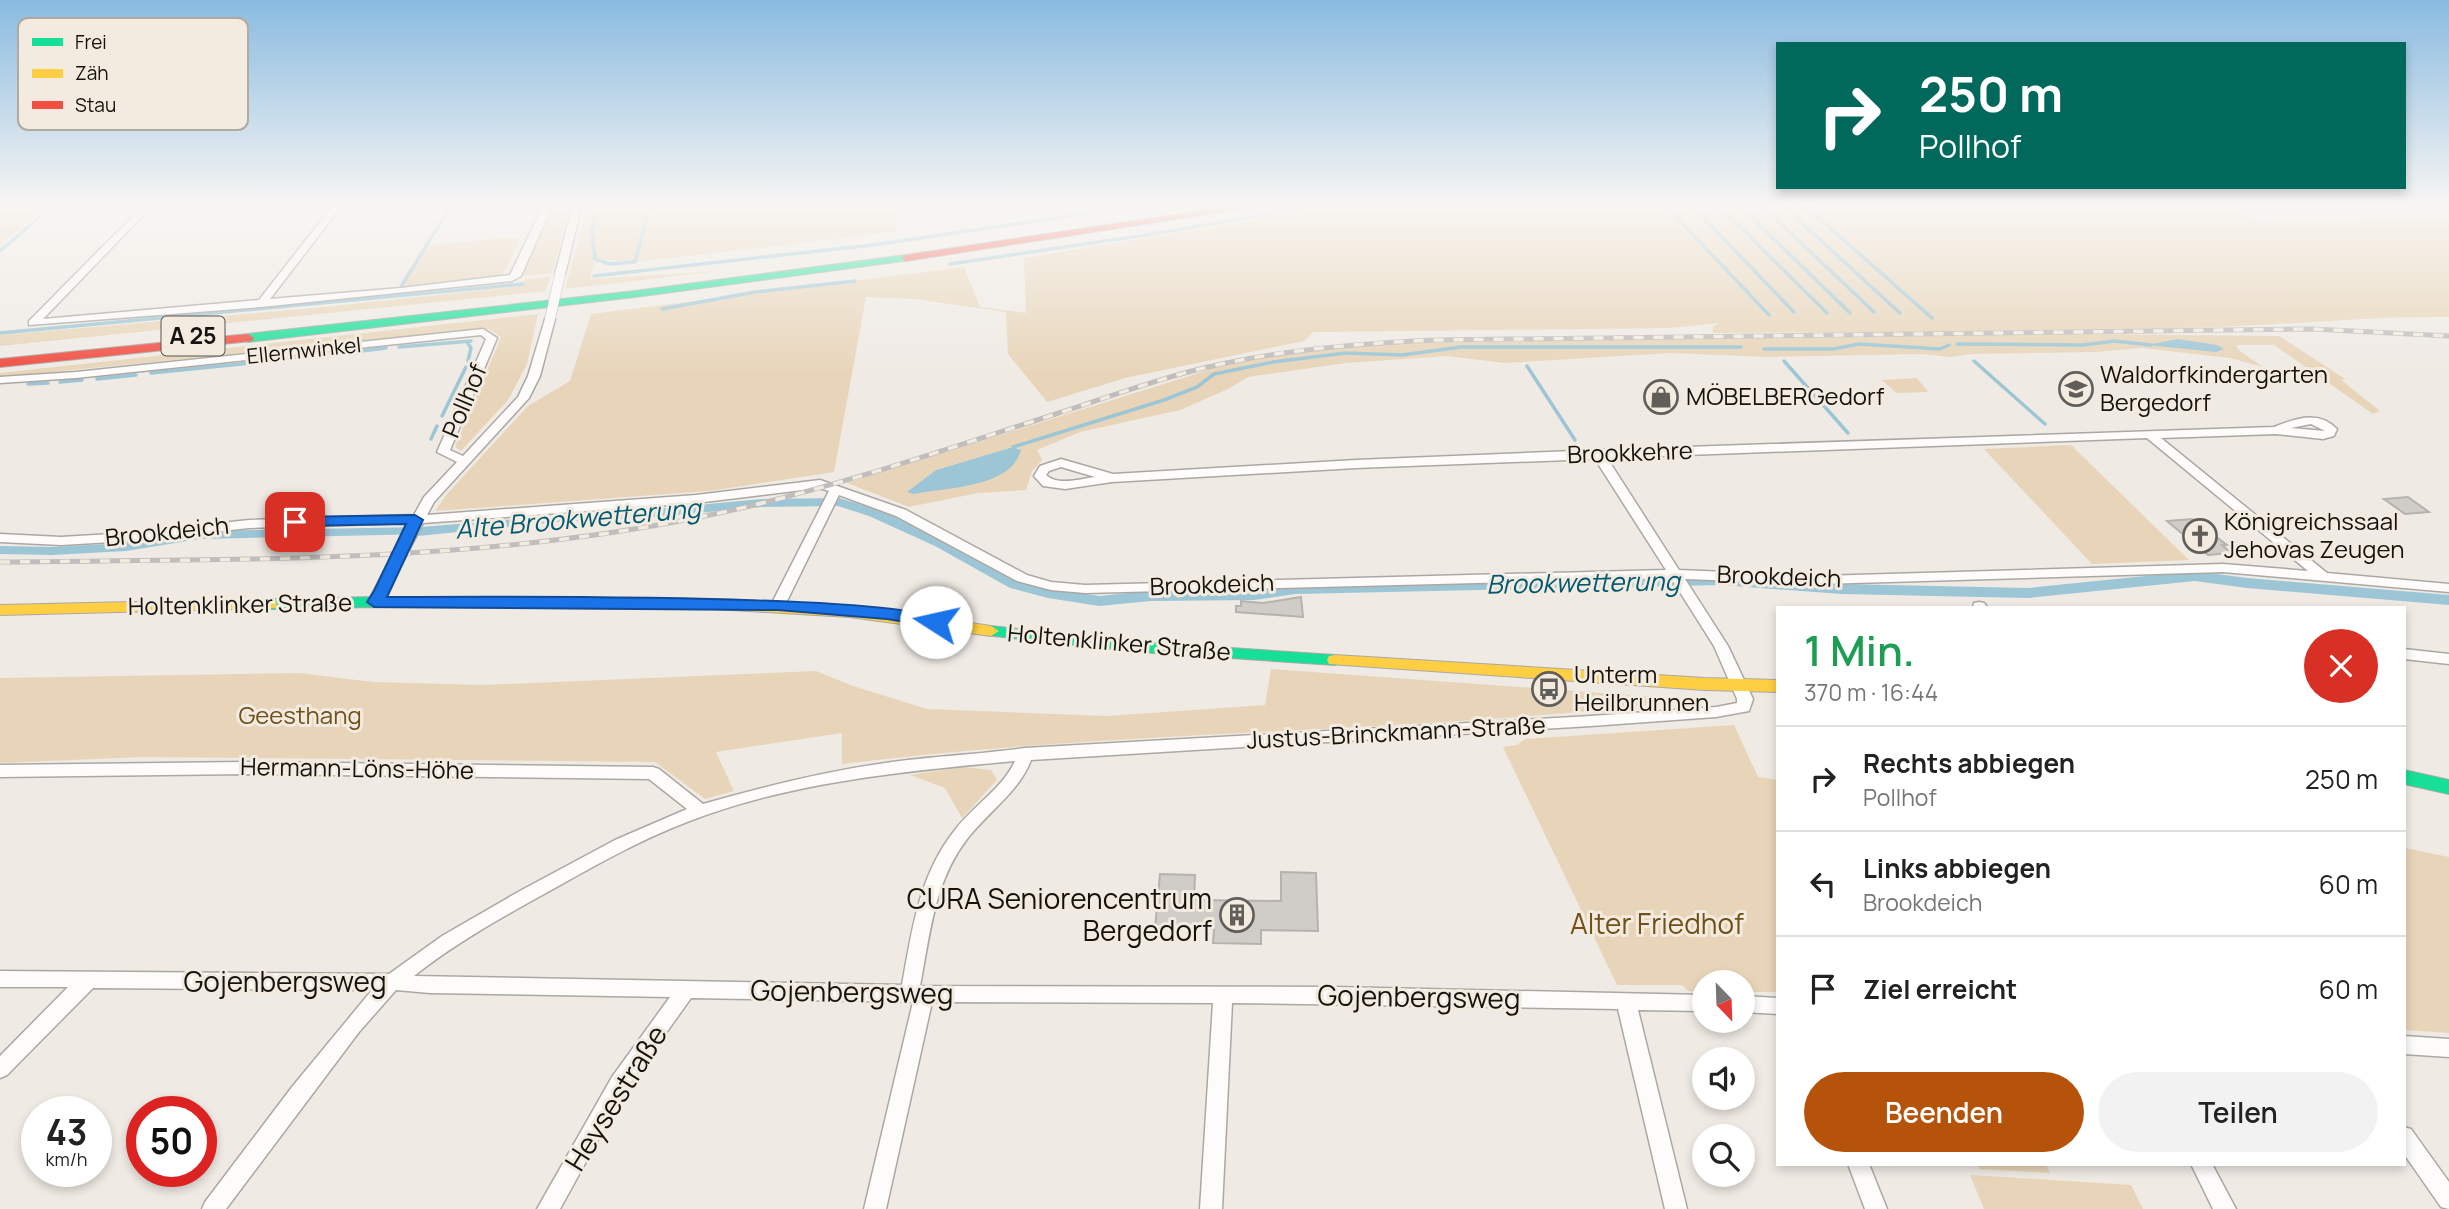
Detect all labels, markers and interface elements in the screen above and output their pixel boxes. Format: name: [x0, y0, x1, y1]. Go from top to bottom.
legend: [18, 18, 248, 130]
text: Frei: [75, 29, 107, 55]
text: Zäh: [75, 60, 109, 86]
text: 250 m: [1919, 60, 2063, 127]
icon: right: [1804, 70, 1895, 161]
text: Stau: [75, 92, 116, 118]
text: Pollhof: [1919, 124, 2021, 168]
road number: A 25: [162, 316, 224, 356]
street label: Ellernwinkel: [245, 330, 363, 370]
place label: Waldorfkindergarten Bergedorf: [2100, 357, 2328, 418]
street label: Pollhof: [433, 358, 494, 442]
school or university icon: Waldorfkindergarten Bergedorf: [2057, 370, 2095, 408]
shop icon: MÖBELBERGedorf: [1642, 378, 1680, 416]
place label: MÖBELBERGedorf: [1686, 379, 1885, 412]
street label: Brookkehre: [1567, 433, 1693, 470]
water label: Alte Brookwetterung: [454, 489, 705, 547]
pin: [265, 492, 325, 552]
icon: arrive: [276, 503, 314, 541]
place label: Königreichssaal Jehovas Zeugen: [2224, 504, 2404, 565]
street label: Brookdeich: [103, 508, 231, 553]
church icon: Königreichssaal Jehovas Zeugen: [2181, 517, 2219, 555]
street label: Brookdeich: [1716, 557, 1842, 594]
water label: Brookwetterung: [1486, 562, 1683, 602]
street label: Brookdeich: [1149, 565, 1275, 602]
street label: Holtenklinker Straße: [128, 585, 352, 622]
position arrow: [899, 585, 973, 659]
street label: Holtenklinker Straße: [1006, 615, 1232, 668]
text: 1 Min.: [1804, 621, 1915, 679]
button: close: [2304, 629, 2378, 703]
place label: Unterm Heilbrunnen: [1574, 657, 1709, 718]
bus stop icon: Unterm Heilbrunnen: [1530, 670, 1568, 708]
text: 370 m · 16:44: [1804, 676, 1938, 708]
park label: Geesthang: [238, 698, 362, 731]
street label: Justus-Brinckmann-Straße: [1246, 707, 1546, 756]
text: Rechts abbiegen: [1863, 745, 2075, 781]
street label: Hermann-Löns-Höhe: [240, 749, 474, 786]
icon: right: [1804, 760, 1842, 798]
text: 250 m: [2305, 761, 2378, 797]
text: Pollhof: [1863, 781, 1937, 813]
text: Links abbiegen: [1863, 850, 2051, 886]
icon: left: [1804, 865, 1842, 903]
text: 60 m: [2319, 866, 2378, 902]
place label: CURA Seniorencentrum Bergedorf: [907, 879, 1212, 949]
text: Brookdeich: [1863, 886, 1982, 918]
building icon: CURA Seniorencentrum Bergedorf: [1218, 896, 1256, 934]
park label: Alter Friedhof: [1570, 904, 1744, 942]
street label: Gojenbergsweg: [184, 962, 386, 1000]
street label: Gojenbergsweg: [750, 970, 954, 1012]
north arrow: [1692, 970, 1755, 1032]
map controls: [1692, 970, 1755, 1187]
icon: arrive: [1804, 970, 1842, 1008]
text: Ziel erreicht: [1863, 971, 2017, 1007]
text: 60 m: [2319, 971, 2378, 1007]
street label: Gojenbergsweg: [1317, 975, 1521, 1017]
street label: Heysestraße: [555, 1017, 675, 1178]
button: sound: [1692, 1047, 1755, 1110]
button: Beenden: [1804, 1072, 2084, 1152]
button: Teilen: [2098, 1072, 2378, 1152]
speed limit sign: 50: [126, 1096, 217, 1187]
text: 43: [46, 1108, 87, 1156]
button: search: [1692, 1124, 1755, 1187]
text: km/h: [46, 1147, 87, 1171]

